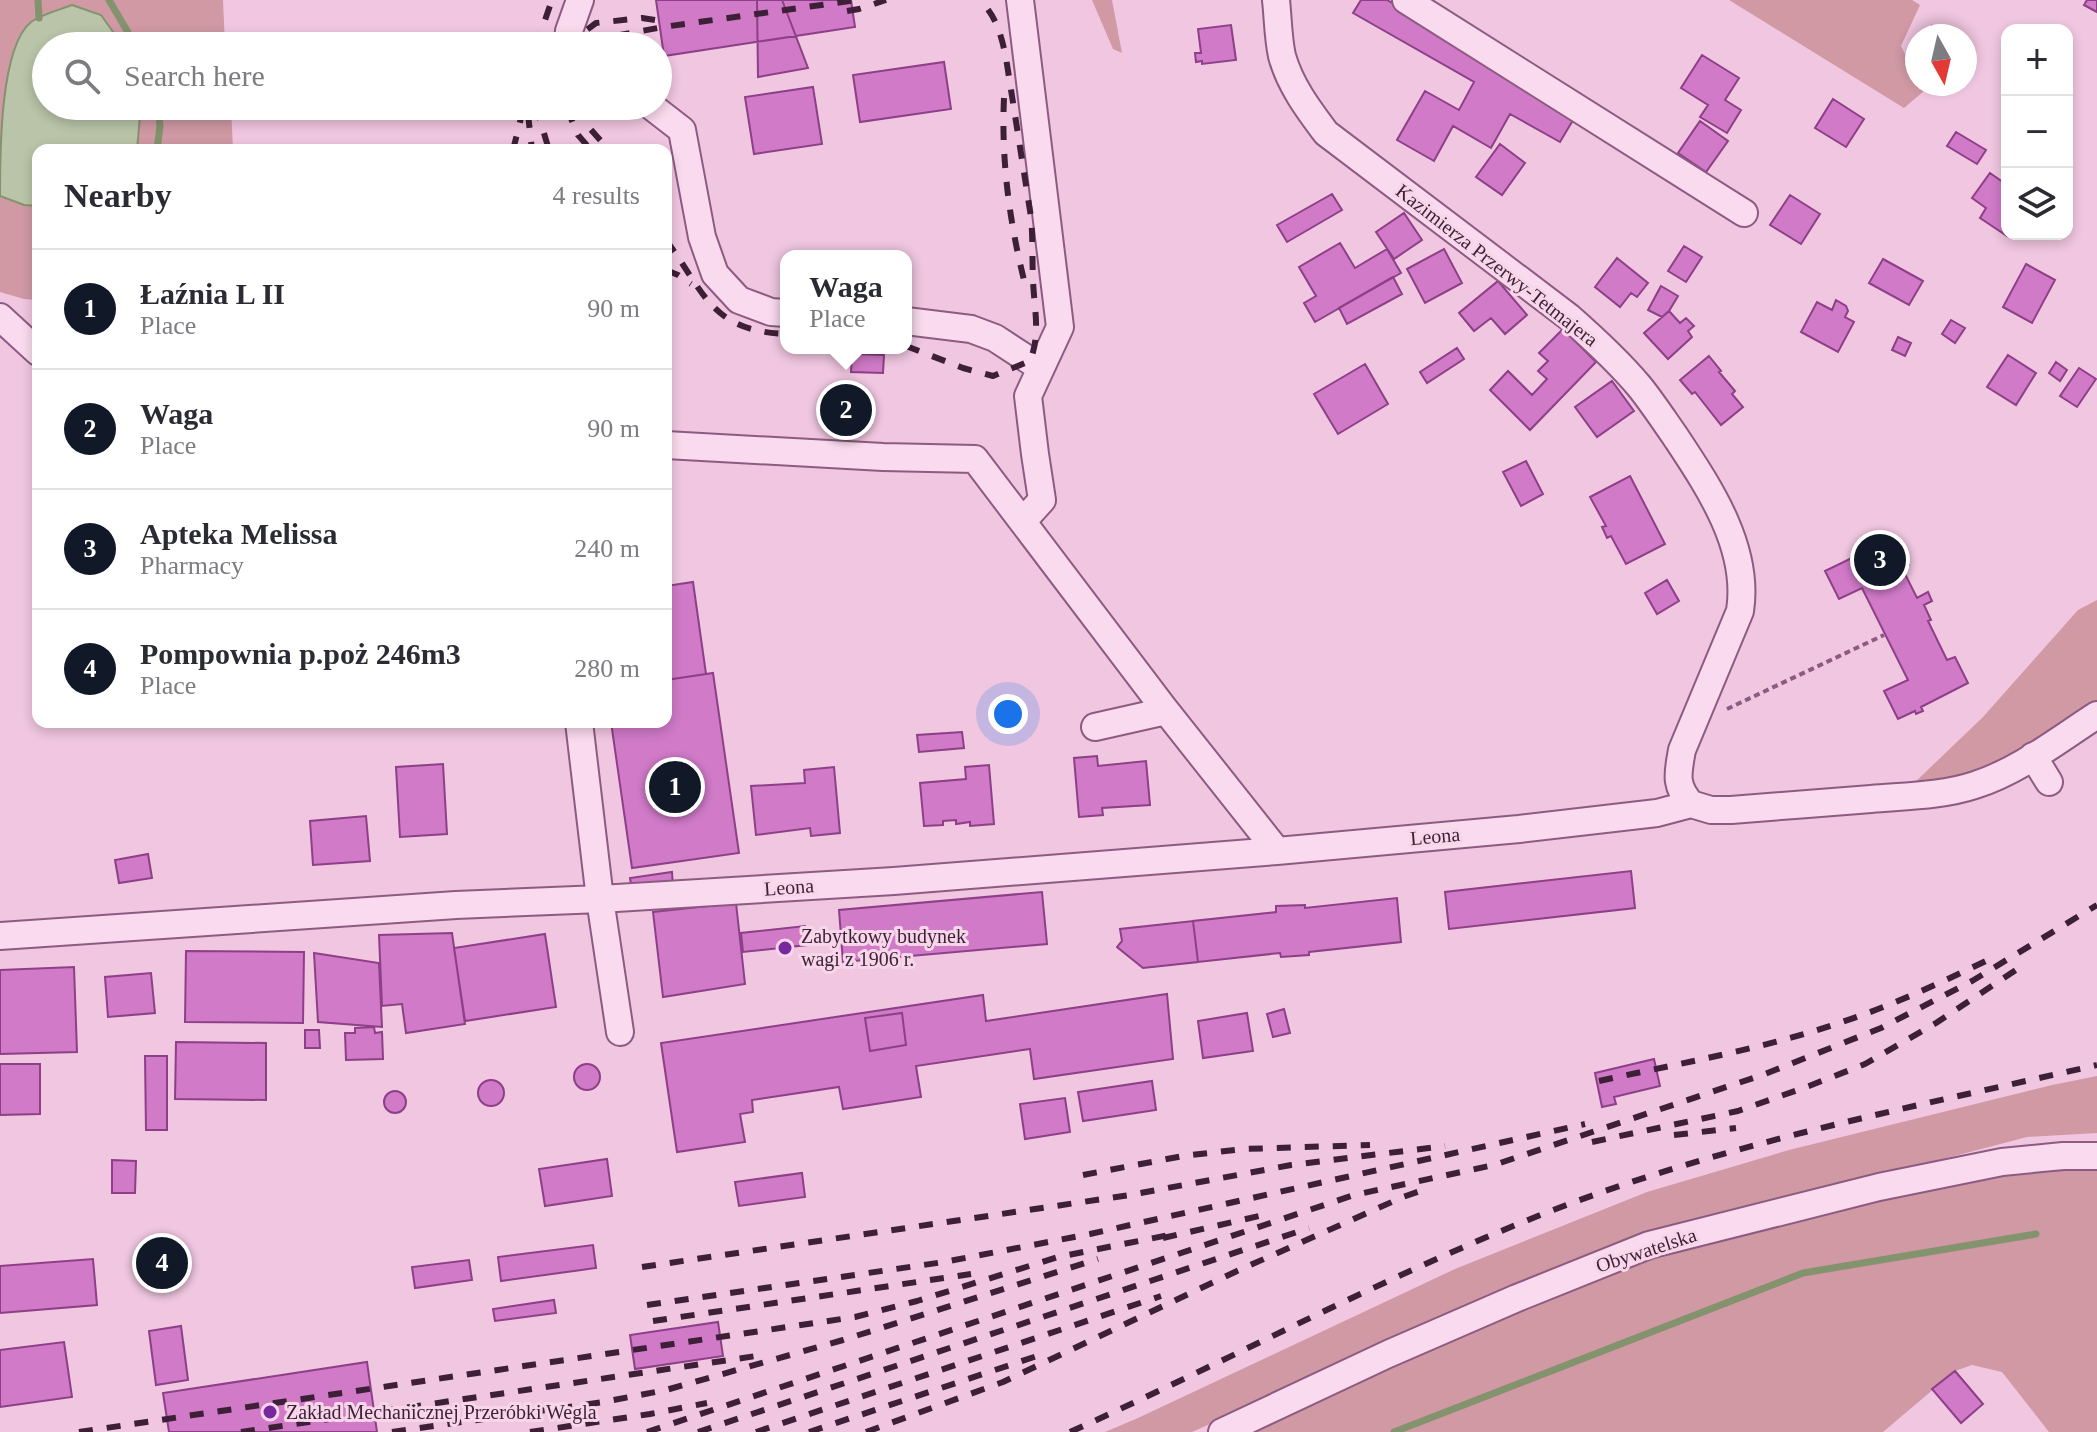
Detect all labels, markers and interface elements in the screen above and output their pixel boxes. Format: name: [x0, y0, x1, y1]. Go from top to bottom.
north arrow: [1905, 24, 1977, 96]
map controls: [2001, 24, 2073, 240]
button: +: [2001, 24, 2073, 96]
search box: [32, 32, 672, 120]
icon: search: [60, 54, 104, 98]
text: Search here: [124, 59, 265, 92]
button: −: [2001, 96, 2073, 168]
button: layers: [2001, 168, 2073, 240]
text: Nearby: [64, 177, 172, 214]
street label: Kazimierza Przerwy-Tetmajera: [1391, 179, 1602, 352]
text: 4 results: [553, 181, 640, 210]
popup: [780, 250, 912, 354]
text: Waga: [809, 270, 883, 303]
text: Łaźnia L II: [140, 277, 285, 310]
text: 1: [84, 294, 97, 323]
text: 90 m: [587, 294, 640, 323]
text: Place: [809, 304, 866, 333]
text: Place: [140, 311, 196, 340]
pin: 2: [820, 380, 872, 440]
text: Waga: [140, 397, 213, 430]
text: 2: [84, 414, 97, 443]
text: 90 m: [587, 414, 640, 443]
text: Place: [140, 431, 196, 460]
text: Apteka Melissa: [140, 517, 338, 550]
pin: 3: [1854, 530, 1906, 590]
text: 3: [84, 534, 97, 563]
text: 240 m: [574, 534, 640, 563]
text: Pharmacy: [140, 551, 244, 580]
text: Pompownia p.poż 246m3: [140, 637, 461, 670]
text: 4: [84, 654, 97, 683]
text: 280 m: [574, 654, 640, 683]
text: Place: [140, 671, 196, 700]
your location: [988, 694, 1028, 734]
pin: 1: [649, 757, 701, 817]
street label: Leona: [1409, 823, 1461, 849]
street label: Leona: [763, 874, 815, 900]
place label: Zabytkowy budynek wagi z 1906 r.: [801, 925, 966, 971]
marker: Zabytkowy budynek wagi z 1906 r.: [776, 939, 794, 957]
street label: Obywatelska: [1593, 1223, 1699, 1278]
pin: 4: [136, 1233, 188, 1293]
place label: Zakład Mechanicznej Przeróbki Wegla: [286, 1401, 597, 1424]
marker: Zakład Mechanicznej Przeróbki Wegla: [261, 1403, 279, 1421]

